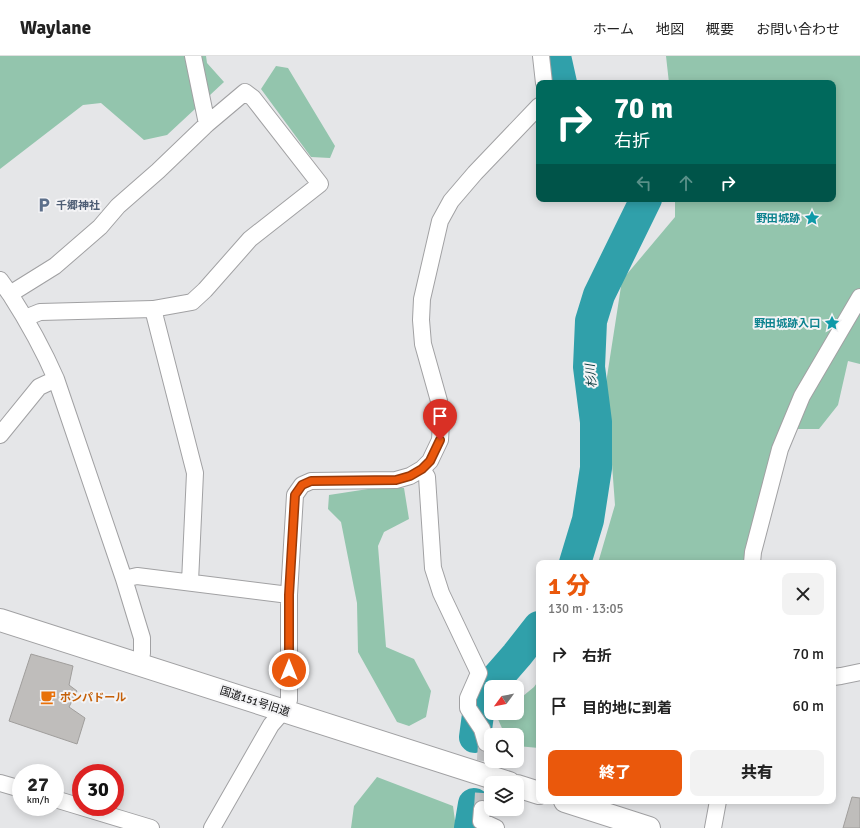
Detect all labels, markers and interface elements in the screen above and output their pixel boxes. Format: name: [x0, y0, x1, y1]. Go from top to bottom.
text: Waylane: [20, 16, 91, 40]
text: ホーム: [592, 21, 634, 38]
text: 地図: [656, 21, 684, 38]
text: 概要: [706, 21, 734, 38]
text: お問い合わせ: [756, 21, 840, 38]
text: 70 m: [614, 92, 673, 126]
icon: right: [548, 96, 600, 148]
text: 右折: [614, 130, 650, 152]
icon: left: [633, 172, 655, 194]
icon: ahead: [675, 172, 697, 194]
icon: right: [717, 172, 739, 194]
parking icon: 千郷神社: [35, 196, 53, 214]
place label: 千郷神社: [56, 199, 100, 212]
place icon: 野田城跡: [803, 209, 821, 227]
place label: 野田城跡: [756, 212, 800, 225]
place icon: 野田城跡入口: [823, 314, 841, 332]
place label: 野田城跡入口: [754, 317, 820, 330]
water label: 杉川: [583, 361, 600, 389]
pin: [423, 399, 457, 440]
icon: arrive: [429, 405, 451, 427]
text: 1 分: [548, 571, 590, 601]
button: close: [782, 573, 824, 615]
text: 130 m · 13:05: [548, 601, 624, 617]
icon: right: [548, 643, 570, 665]
text: 70 m: [793, 645, 824, 663]
text: 右折: [582, 647, 612, 665]
position arrow: [268, 649, 310, 691]
north arrow: [484, 680, 524, 720]
map controls: [484, 680, 524, 816]
street label: 国道151号旧道: [218, 684, 291, 719]
cafe icon: ポンパドール: [39, 688, 57, 706]
place label: ポンパドール: [60, 691, 126, 704]
icon: arrive: [548, 695, 570, 717]
text: 60 m: [793, 697, 824, 715]
text: 目的地に到着: [582, 699, 672, 717]
button: search: [484, 728, 524, 768]
button: 終了: [548, 750, 682, 796]
button: 共有: [690, 750, 824, 796]
speed limit sign: 30: [72, 764, 124, 816]
text: 27: [27, 772, 49, 797]
button: layers: [484, 776, 524, 816]
text: km/h: [27, 794, 49, 806]

